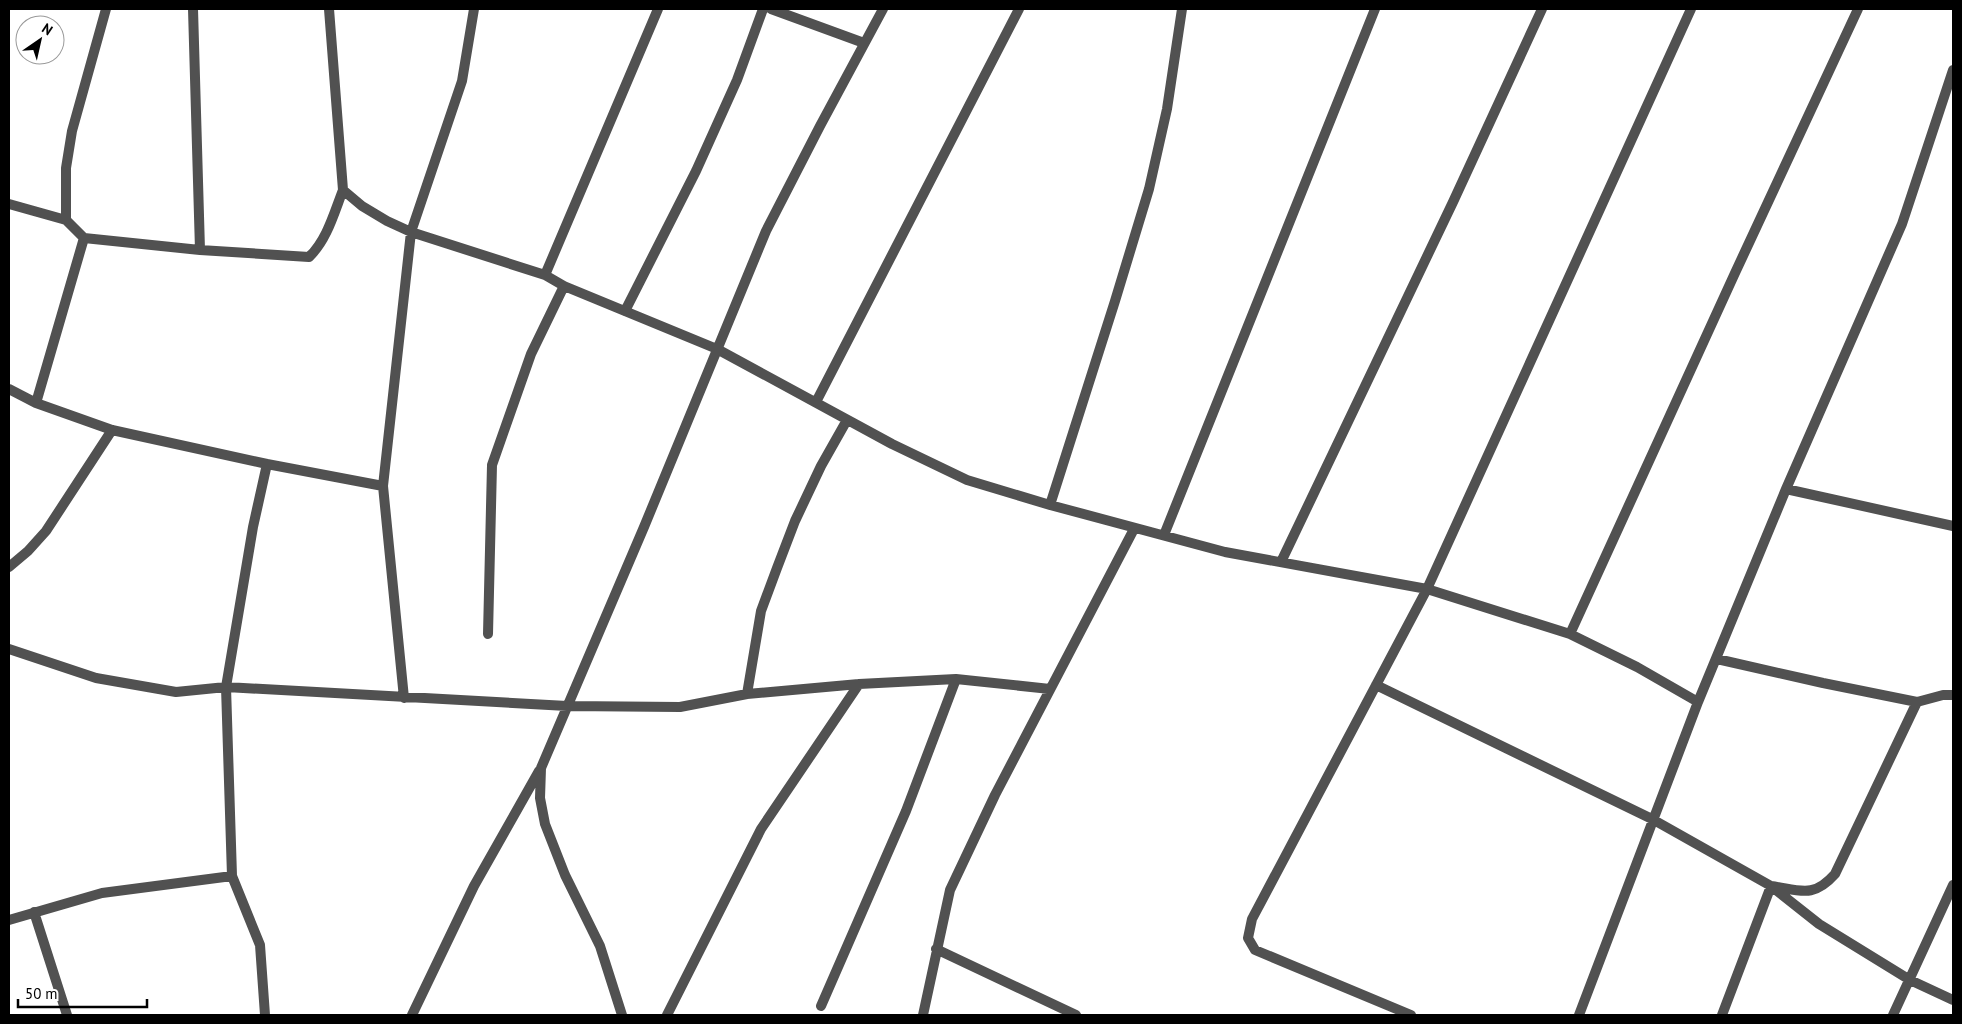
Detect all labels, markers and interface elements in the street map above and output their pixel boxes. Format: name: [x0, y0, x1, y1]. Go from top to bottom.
north arrow: [15, 15, 65, 65]
text: N: [38, 19, 56, 39]
scale bar: [18, 976, 146, 1008]
text: 50 m: [25, 984, 58, 1003]

